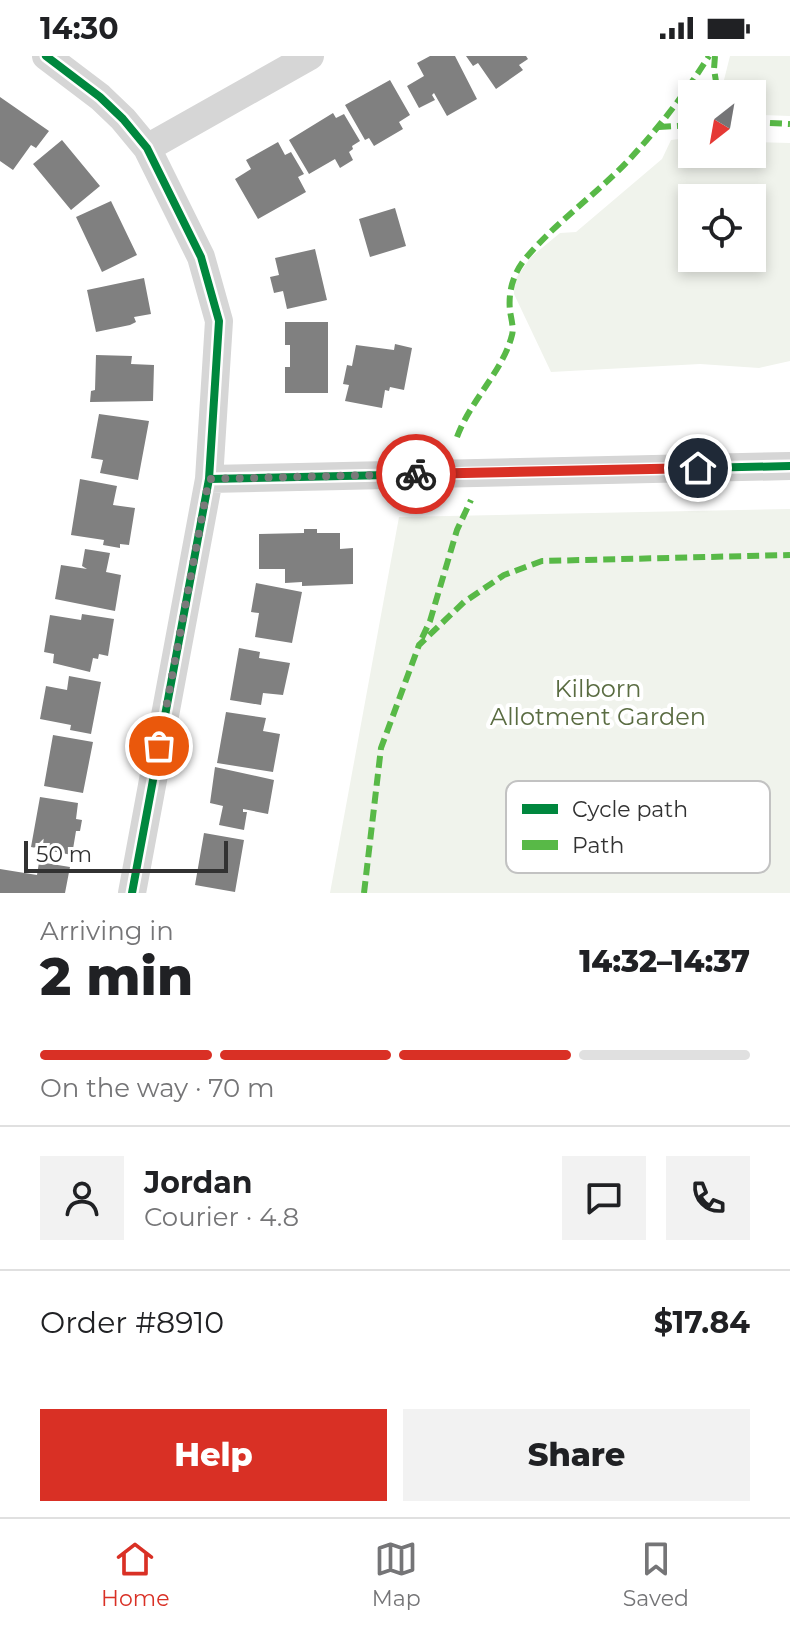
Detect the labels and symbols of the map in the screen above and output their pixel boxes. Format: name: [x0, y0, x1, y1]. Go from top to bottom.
north arrow: [678, 80, 766, 168]
courier: [376, 434, 456, 514]
pin: [664, 434, 732, 502]
park label: Kilborn Allotment Garden: [490, 674, 706, 731]
pin: [125, 712, 193, 780]
legend: [506, 781, 770, 873]
text: Cycle path: [572, 796, 688, 823]
text: Path: [572, 832, 624, 859]
scale bar: [24, 837, 228, 873]

